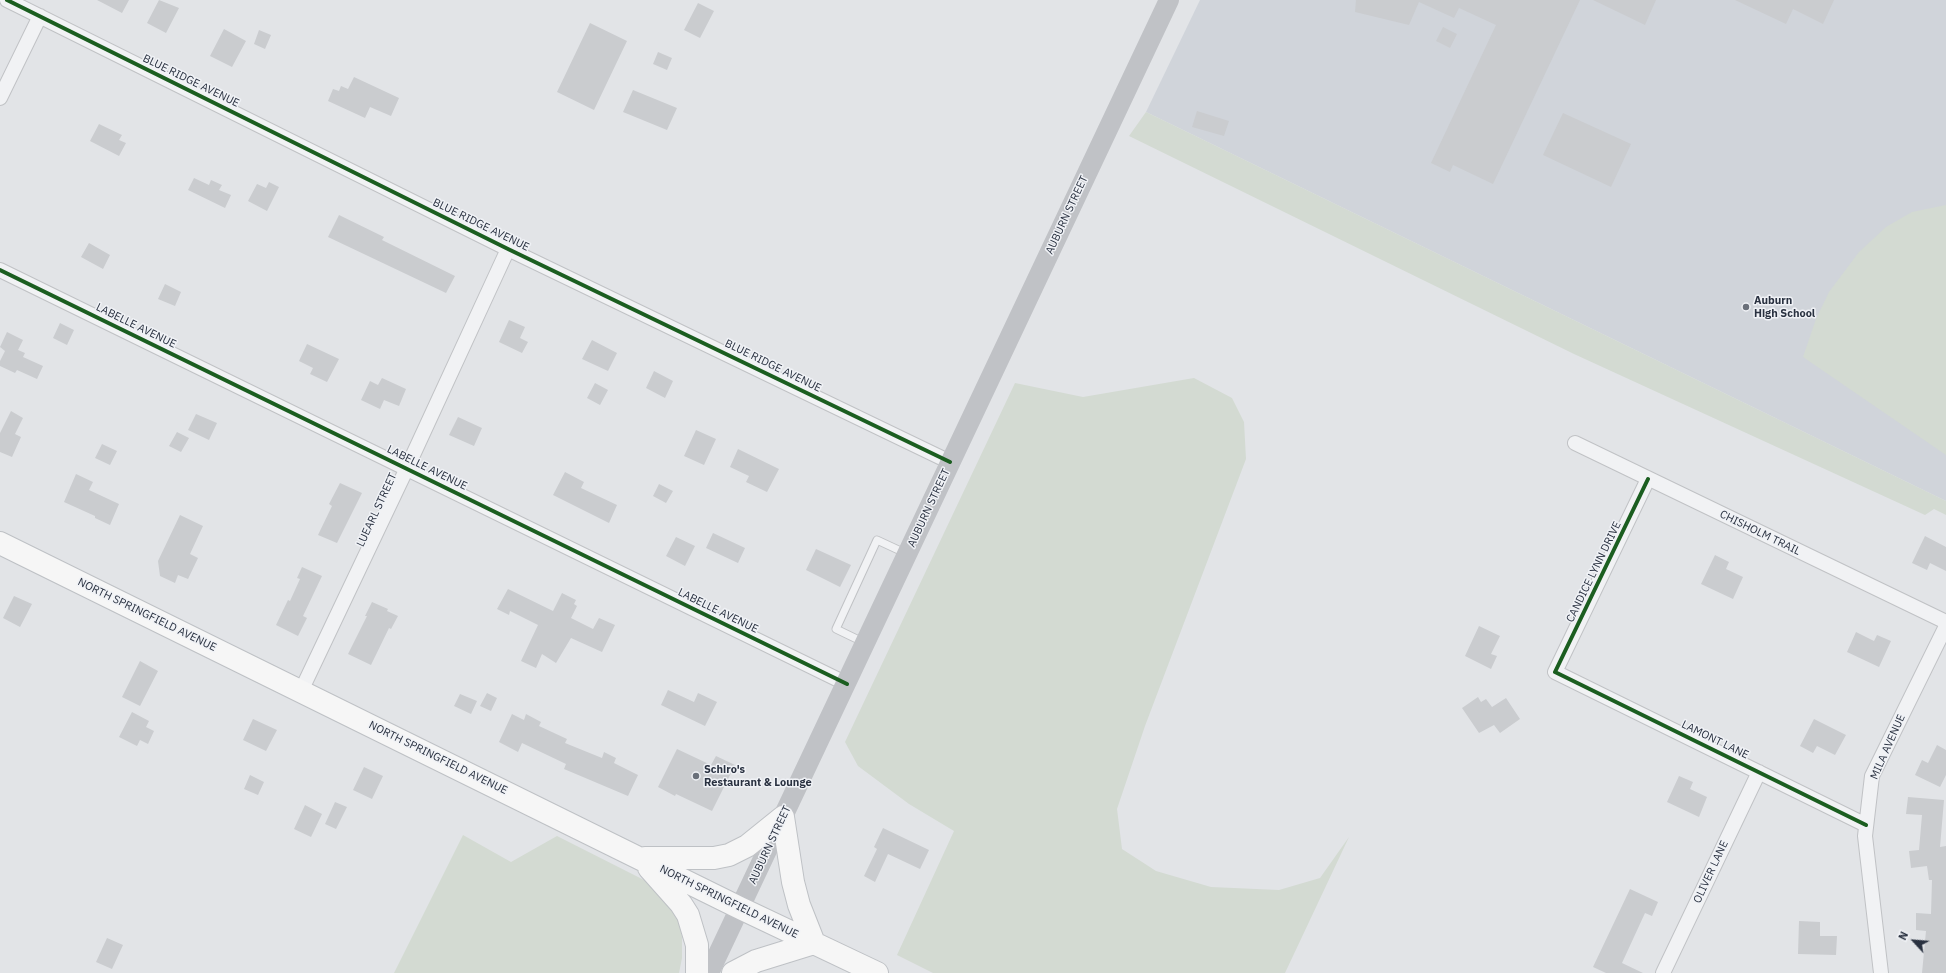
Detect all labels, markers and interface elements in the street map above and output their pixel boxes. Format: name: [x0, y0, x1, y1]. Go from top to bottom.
street label: BLUE RIDGE AVENUE: [141, 52, 241, 110]
street label: AUBURN STREET: [1043, 174, 1091, 256]
street label: BLUE RIDGE AVENUE: [431, 196, 531, 254]
place label: Auburn High School: [1754, 294, 1815, 320]
street label: LABELLE AVENUE: [94, 301, 178, 351]
marker: Auburn High School: [1741, 302, 1751, 312]
street label: BLUE RIDGE AVENUE: [723, 337, 823, 395]
street label: LABELLE AVENUE: [385, 443, 469, 493]
street label: AUBURN STREET: [905, 467, 953, 549]
street label: LUEARL STREET: [354, 471, 400, 549]
street label: CHISHOLM TRAIL: [1717, 508, 1803, 558]
street label: CANDICE LYNN DRIVE: [1564, 519, 1624, 625]
street label: NORTH SPRINGFIELD AVENUE: [75, 576, 219, 654]
street label: LABELLE AVENUE: [676, 586, 760, 636]
street label: MILA AVENUE: [1868, 712, 1908, 782]
street label: LAMONT LANE: [1679, 718, 1751, 762]
street label: NORTH SPRINGFIELD AVENUE: [366, 719, 510, 797]
place label: Schiro's Restaurant & Lounge: [704, 763, 812, 789]
marker: Schiro's Restaurant & Lounge: [691, 771, 701, 781]
street label: AUBURN STREET: [746, 804, 794, 886]
street label: OLIVER LANE: [1691, 839, 1731, 905]
street label: NORTH SPRINGFIELD AVENUE: [657, 863, 801, 941]
north arrow: [1894, 921, 1934, 961]
text: N: [1895, 929, 1911, 942]

